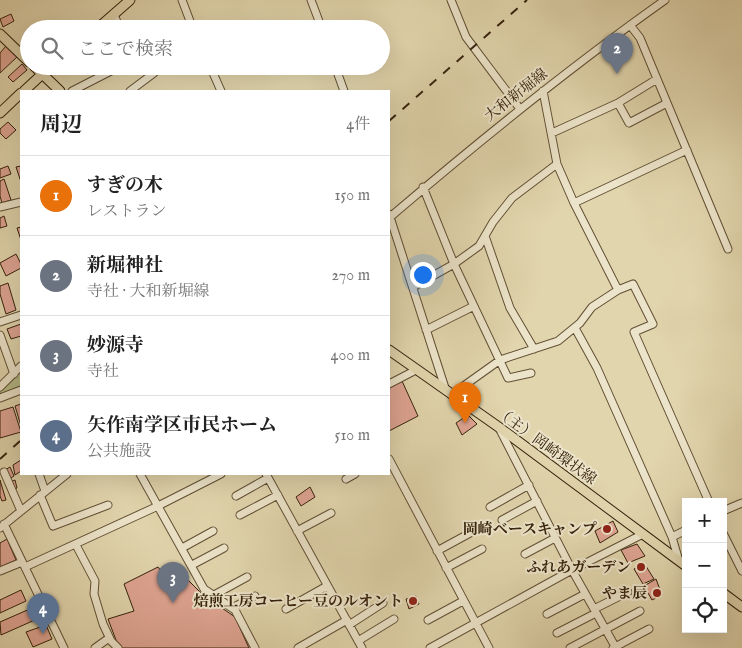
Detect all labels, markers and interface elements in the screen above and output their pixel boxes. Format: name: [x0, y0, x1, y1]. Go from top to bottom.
search box: [20, 20, 390, 75]
pin: 2: [601, 33, 633, 74]
icon: search: [38, 34, 66, 62]
text: ここで検索: [78, 38, 173, 62]
street label: 大和新堀線: [481, 64, 551, 126]
text: 周辺: [40, 112, 82, 139]
text: 4件: [346, 115, 370, 135]
text: すぎの木: [87, 174, 163, 198]
text: 1: [53, 186, 59, 206]
text: 150 m: [335, 186, 370, 206]
text: レストラン: [87, 202, 167, 222]
text: 新堀神社: [87, 254, 163, 278]
your location: [410, 262, 436, 288]
text: 2: [52, 266, 60, 286]
text: 270 m: [331, 266, 370, 286]
text: 寺社 · 大和新堀線: [87, 282, 210, 302]
text: 妙源寺: [87, 334, 144, 358]
text: 3: [53, 346, 59, 366]
text: 400 m: [331, 346, 370, 366]
text: 寺社: [87, 362, 119, 382]
pin: 1: [449, 382, 481, 423]
street label: （主）岡崎環状線: [492, 403, 600, 489]
text: 矢作南学区市民ホーム: [87, 414, 277, 438]
text: 4: [52, 426, 60, 446]
text: 510 m: [335, 426, 370, 446]
text: 公共施設: [87, 442, 151, 462]
map controls: [682, 498, 727, 633]
button: +: [682, 498, 727, 543]
place label: 岡崎ベースキャンプ: [463, 520, 597, 539]
marker: 岡崎ベースキャンプ: [601, 523, 613, 535]
button: −: [682, 543, 727, 588]
place label: ふれあガーデン: [526, 558, 631, 577]
marker: ふれあガーデン: [635, 561, 647, 573]
pin: 3: [157, 562, 189, 603]
place label: やま辰: [602, 584, 647, 603]
marker: やま辰: [651, 587, 663, 599]
button: locate: [682, 588, 727, 633]
place label: 焙煎工房コーヒー豆のルオント: [194, 592, 403, 611]
pin: 4: [27, 593, 59, 634]
marker: 焙煎工房コーヒー豆のルオント: [407, 595, 419, 607]

